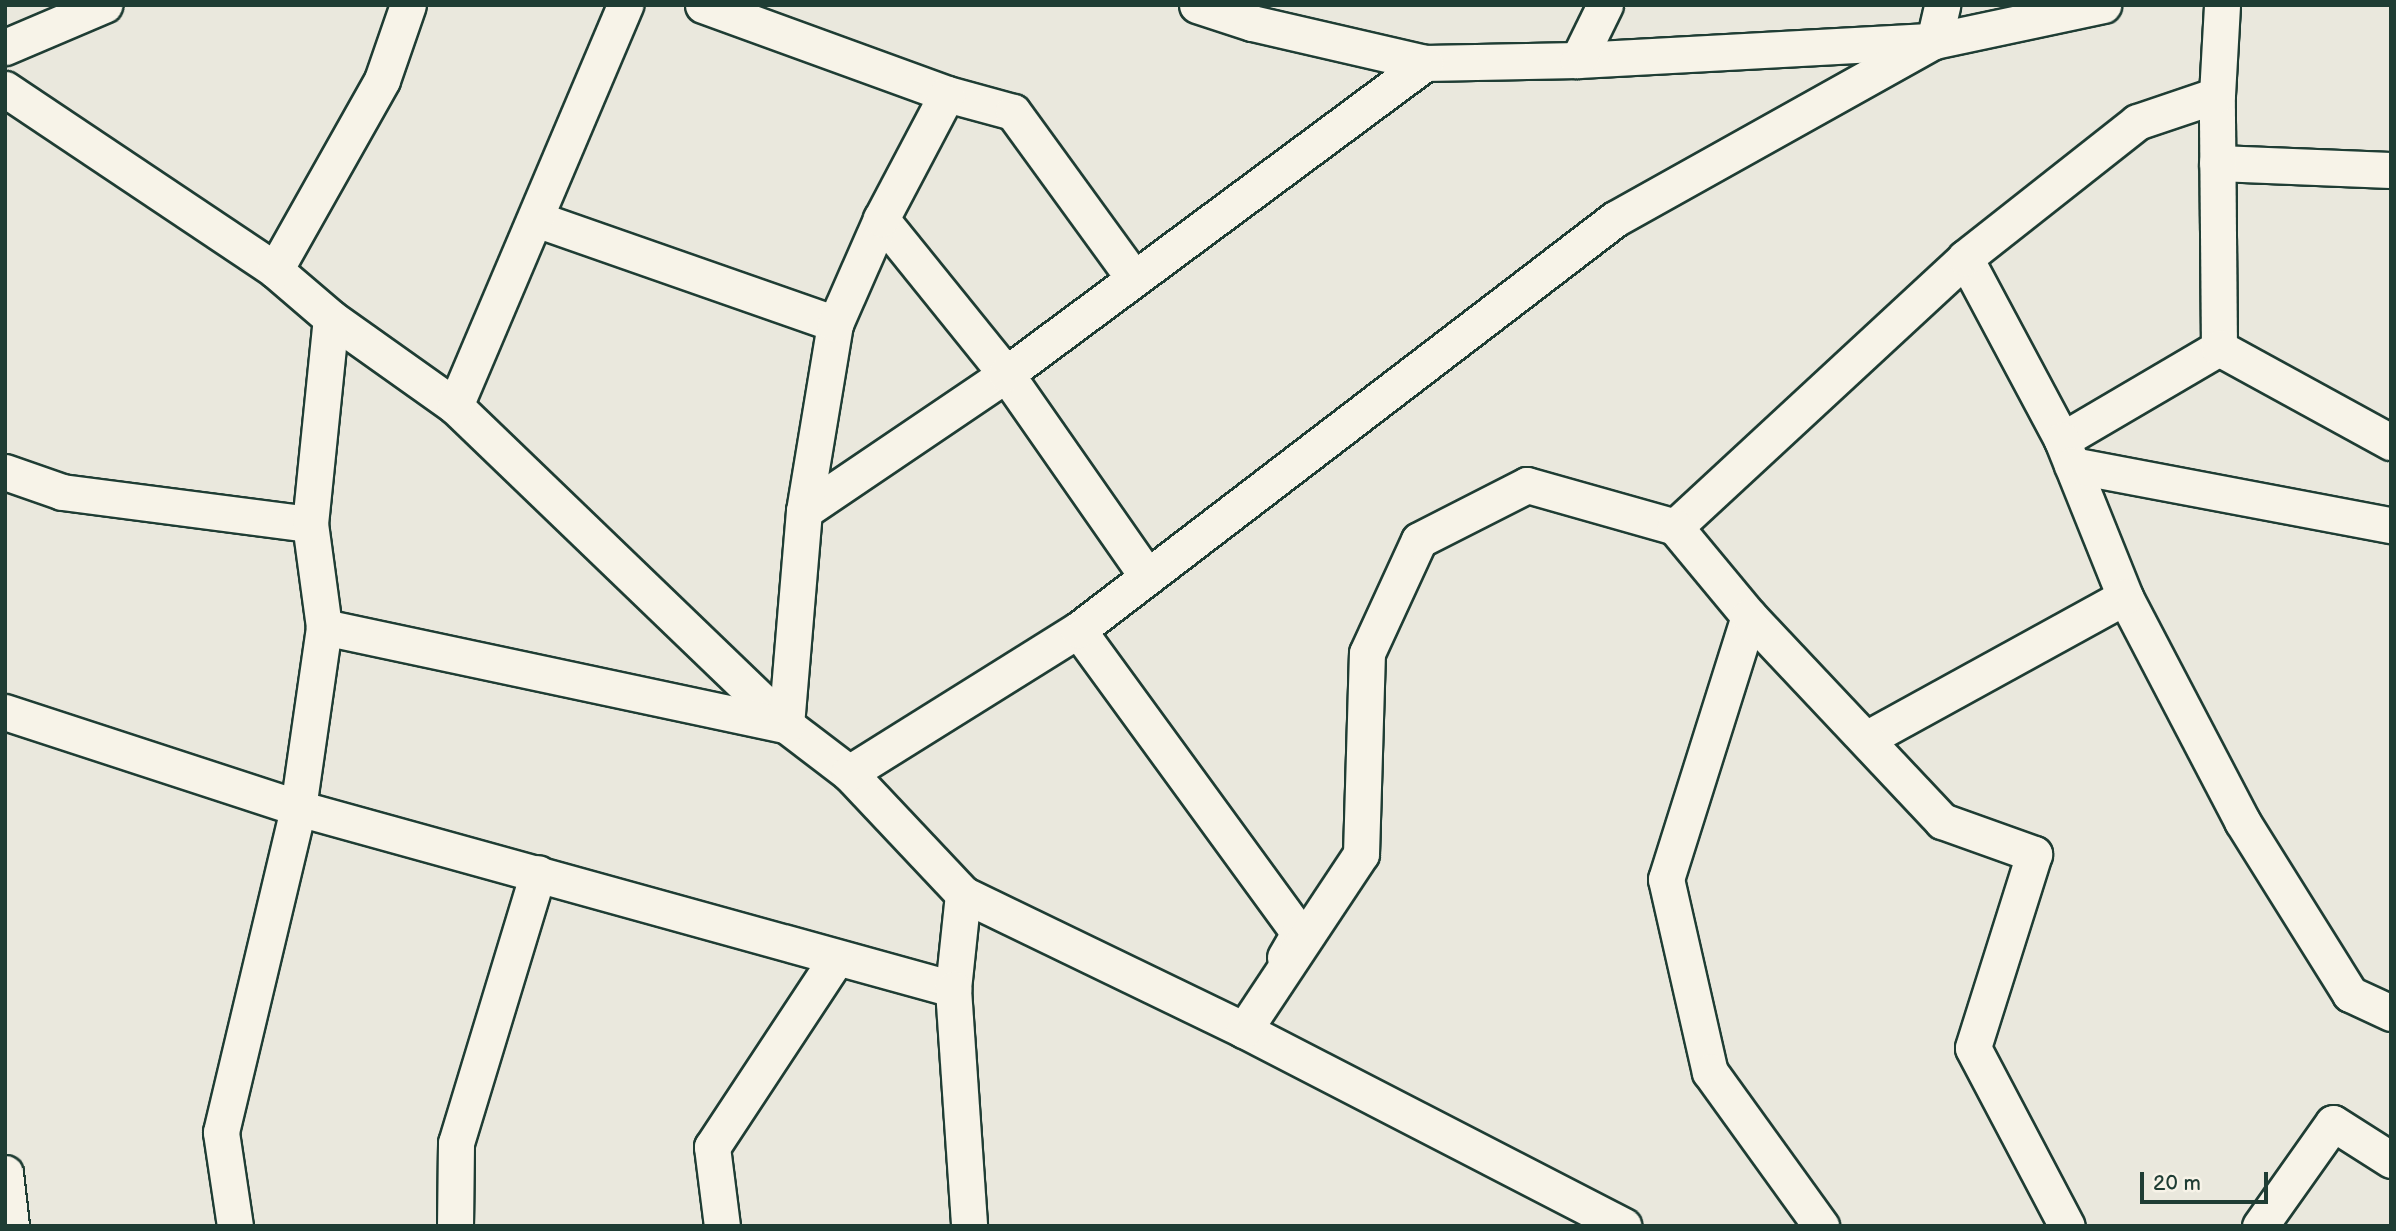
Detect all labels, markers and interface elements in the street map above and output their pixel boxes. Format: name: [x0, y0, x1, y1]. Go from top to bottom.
scale bar: [2144, 1158, 2272, 1202]
text: 20 m: [2153, 1171, 2201, 1196]

